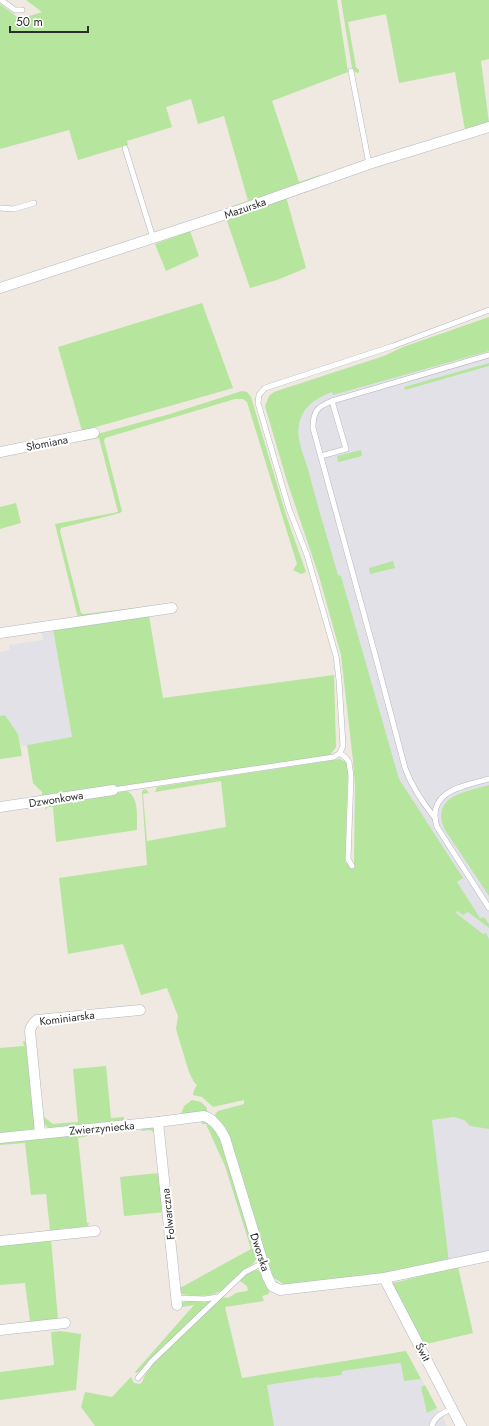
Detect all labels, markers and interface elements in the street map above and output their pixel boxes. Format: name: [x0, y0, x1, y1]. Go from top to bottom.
scale bar: [10, 8, 88, 34]
text: 50 m: [16, 13, 43, 31]
street label: Mazurska: [222, 193, 268, 223]
street label: Słomiana: [25, 431, 69, 455]
street label: Dzwonkowa: [28, 787, 84, 811]
street label: Kominiarska: [38, 1007, 96, 1029]
street label: Zwierzyniecka: [69, 1117, 135, 1139]
street label: Folwarczna: [157, 1188, 179, 1240]
street label: Dworska: [246, 1231, 274, 1273]
street label: Świt: [411, 1340, 435, 1364]

